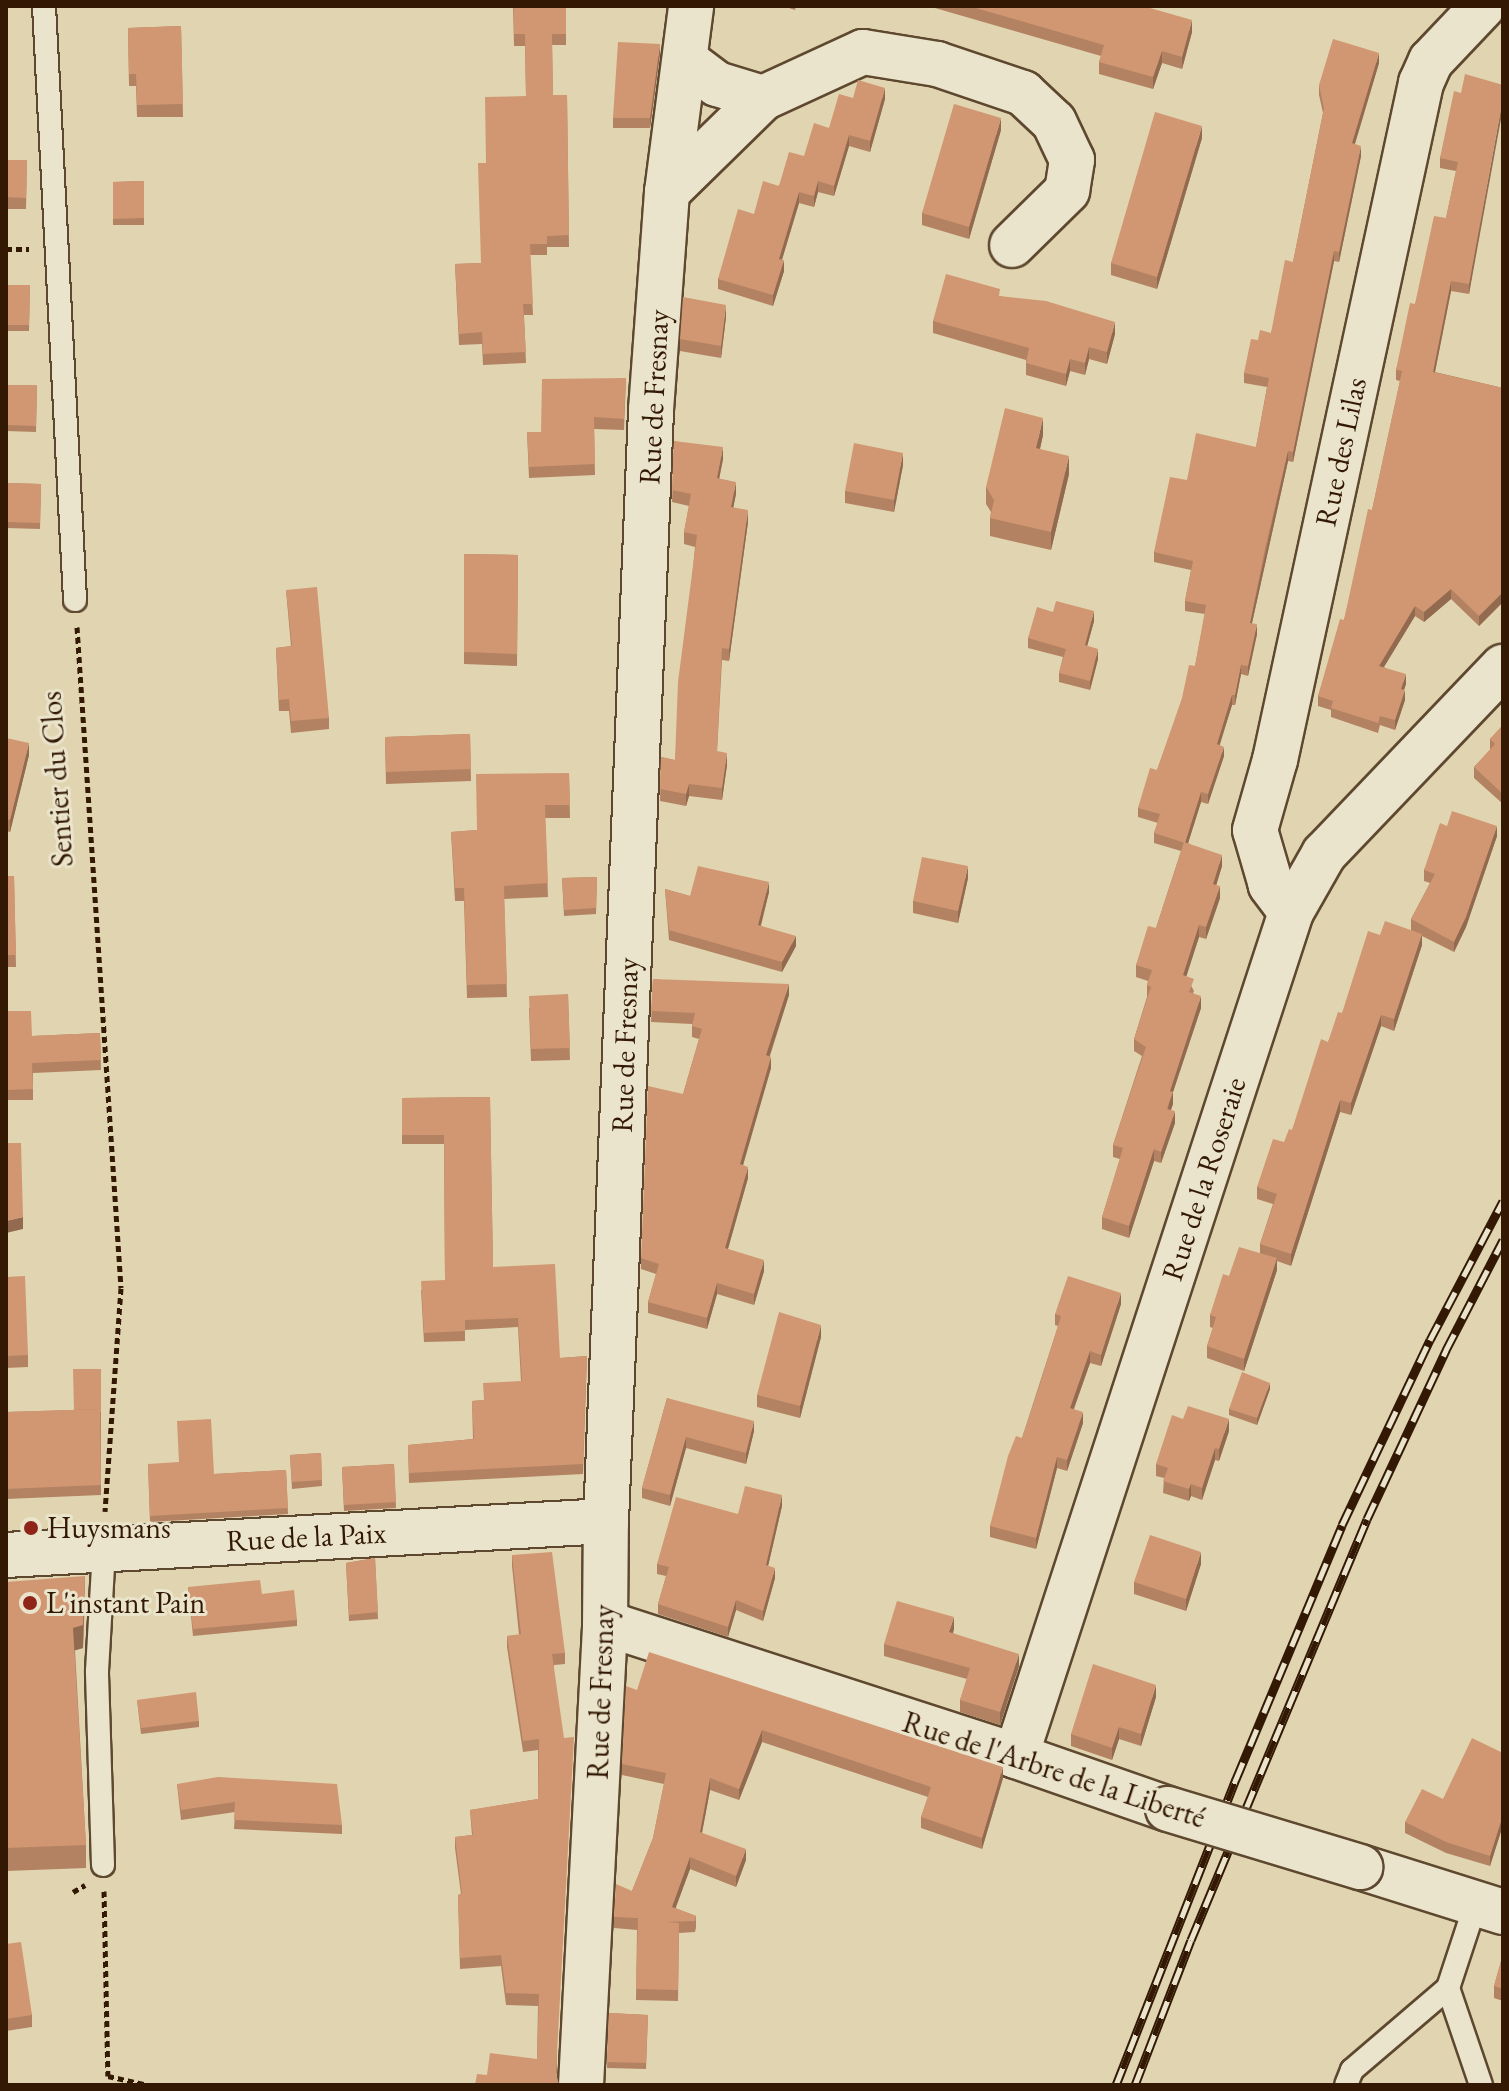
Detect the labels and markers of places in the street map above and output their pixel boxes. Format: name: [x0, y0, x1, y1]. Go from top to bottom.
place label: Huysmans: [47, 1510, 171, 1546]
marker: Huysmans: [22, 1519, 40, 1537]
place label: L'instant Pain: [46, 1585, 205, 1621]
marker: L'instant Pain: [21, 1594, 39, 1612]

